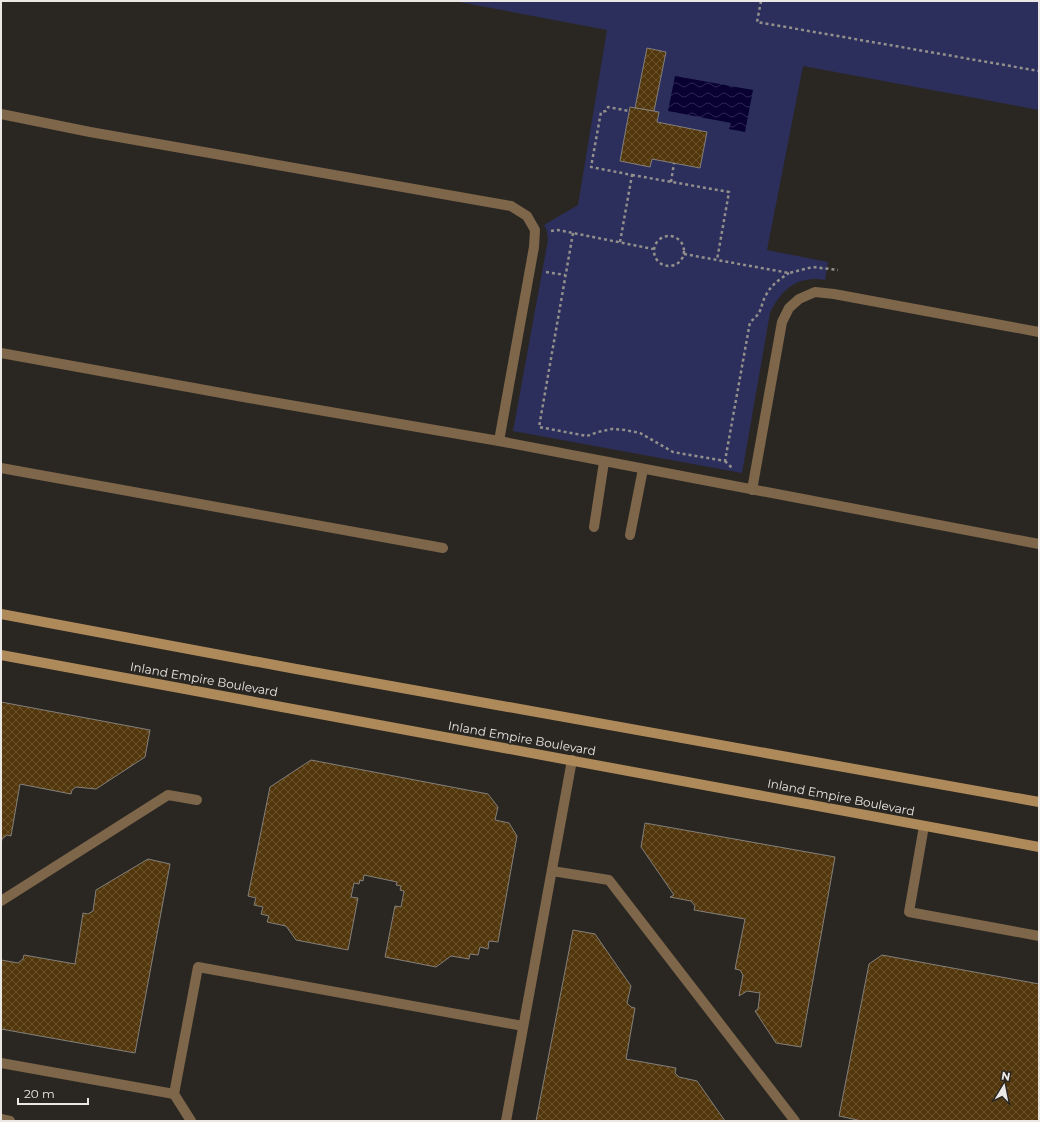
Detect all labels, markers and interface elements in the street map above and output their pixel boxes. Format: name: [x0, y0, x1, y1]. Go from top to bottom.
street label: Inland Empire Boulevard: [129, 659, 279, 699]
street label: Inland Empire Boulevard: [447, 718, 597, 758]
street label: Inland Empire Boulevard: [766, 775, 916, 819]
north arrow: [984, 1066, 1024, 1106]
text: N: [1000, 1068, 1011, 1084]
scale bar: [18, 1080, 88, 1106]
text: 20 m: [24, 1086, 55, 1101]

